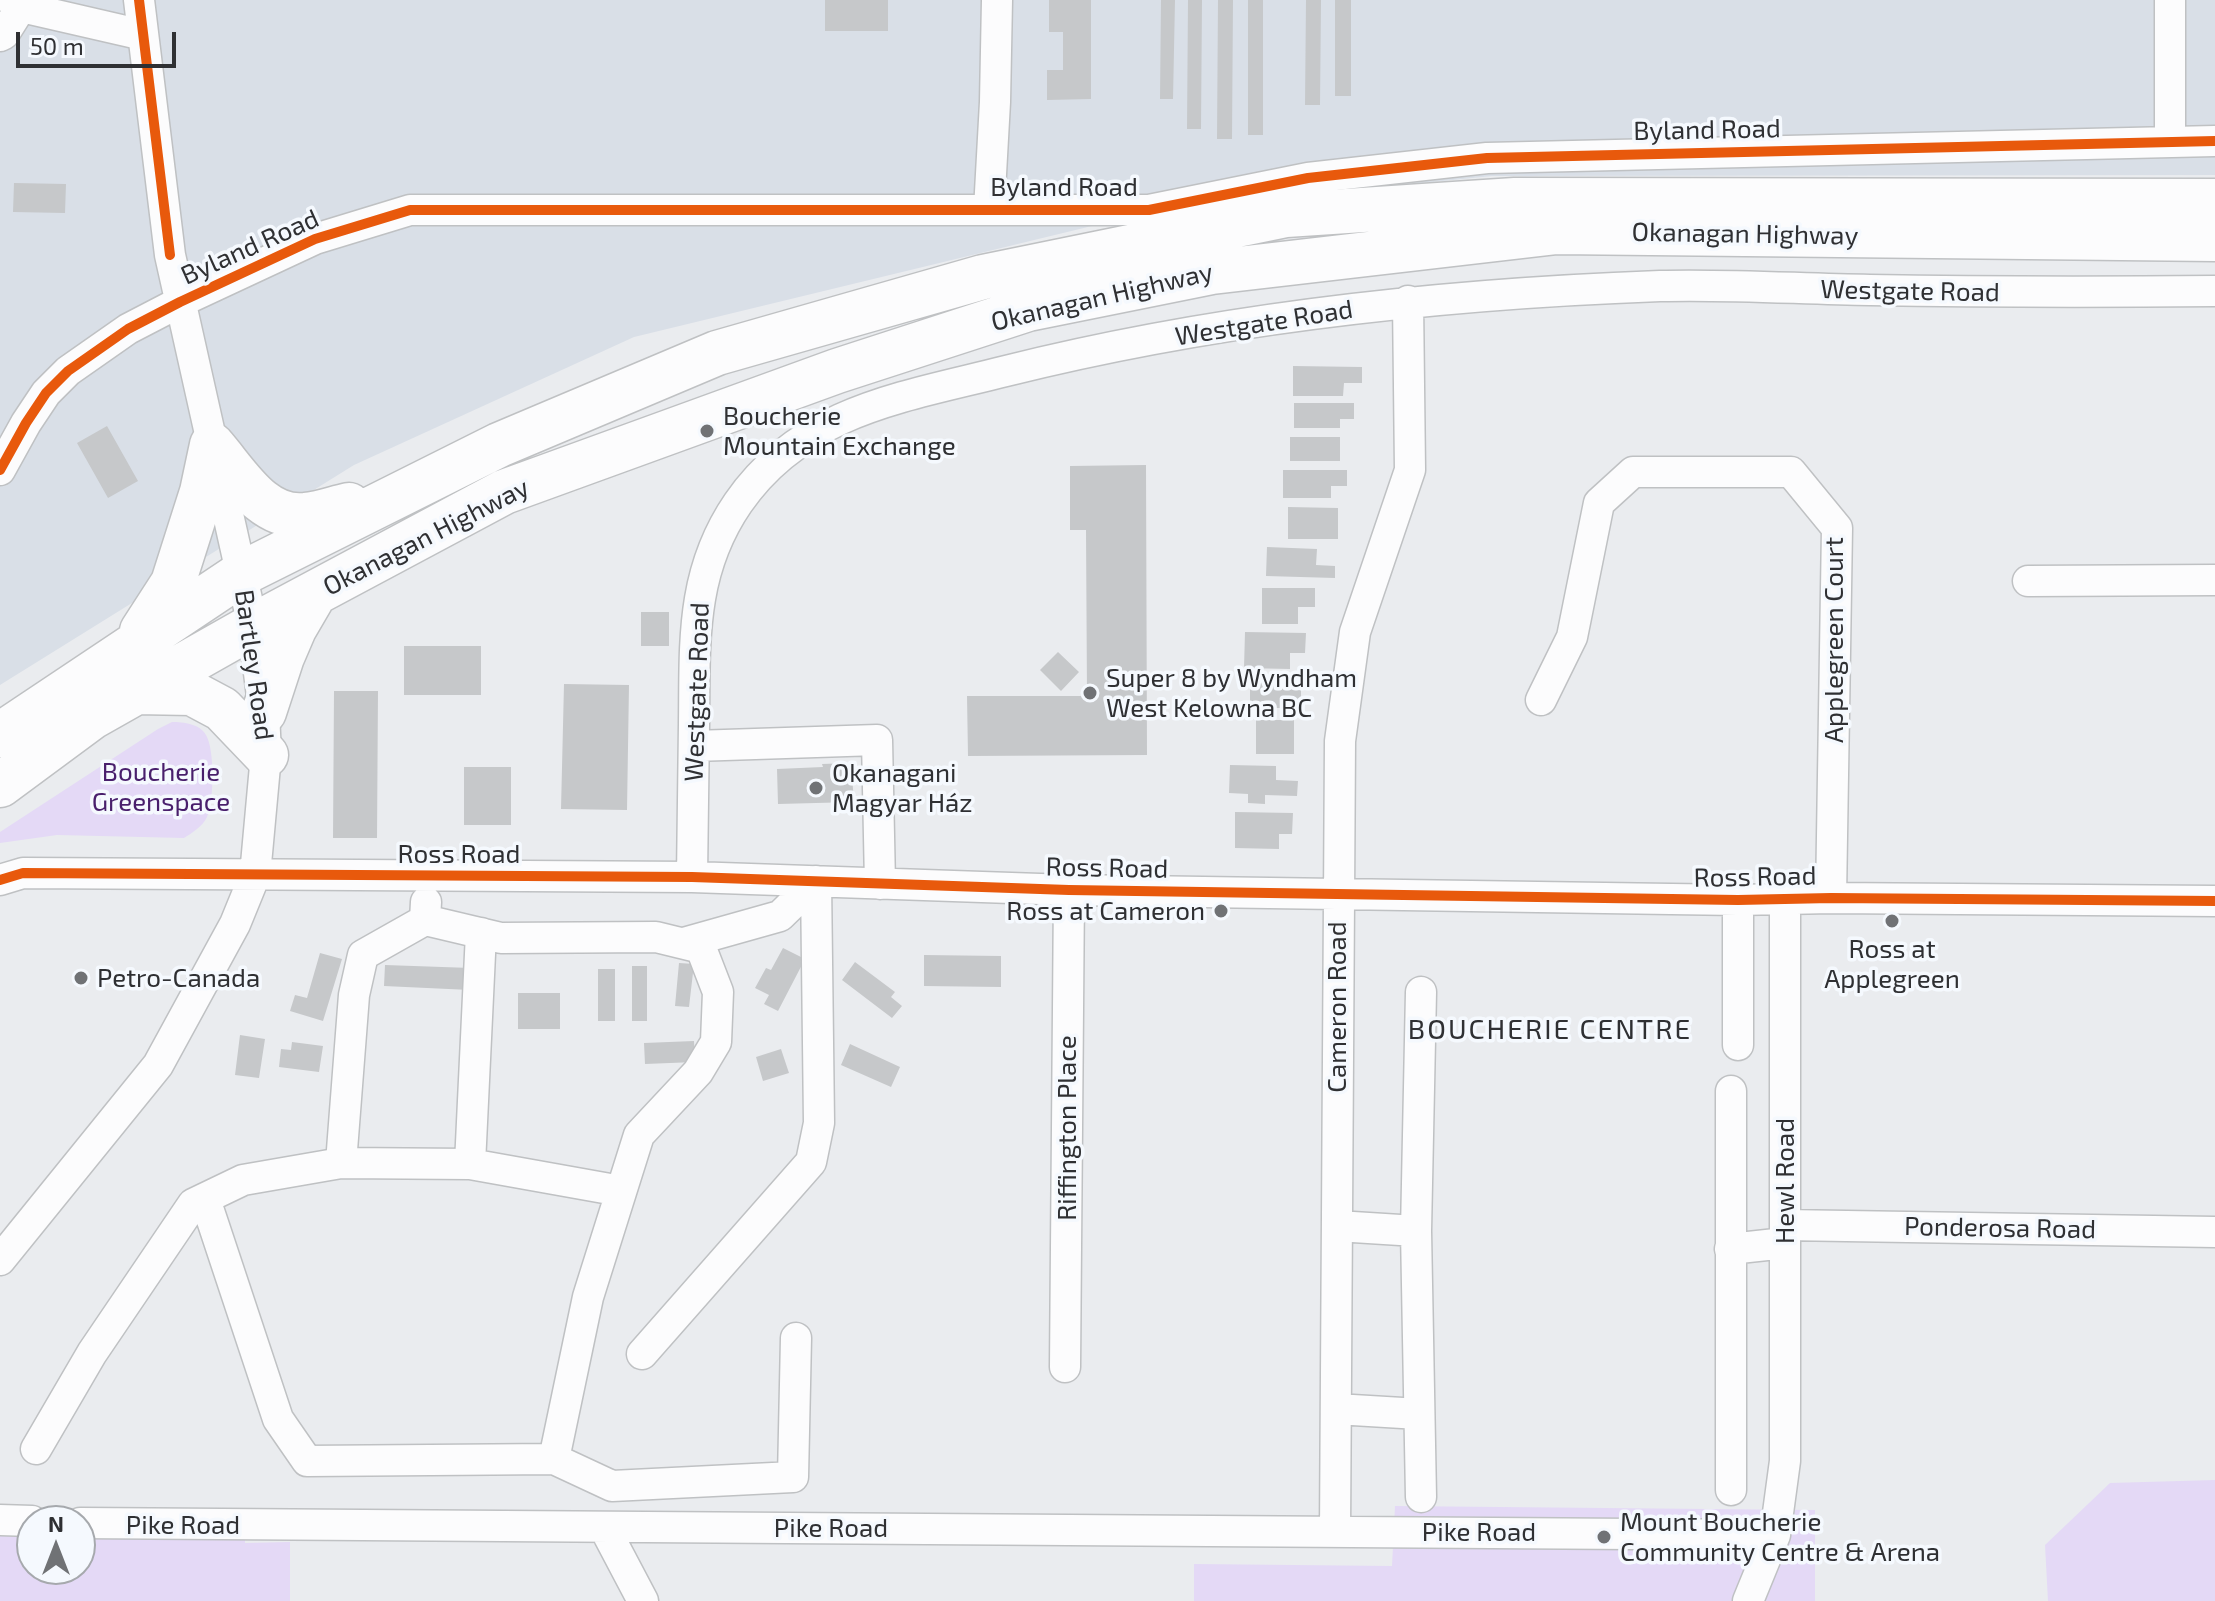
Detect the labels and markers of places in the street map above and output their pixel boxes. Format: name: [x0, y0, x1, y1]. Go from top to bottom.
place label: Boucherie Mountain Exchange: [723, 400, 956, 462]
marker: Boucherie Mountain Exchange: [698, 422, 716, 440]
place label: Super 8 by Wyndham West Kelowna BC: [1106, 662, 1357, 724]
marker: Super 8 by Wyndham West Kelowna BC: [1081, 684, 1099, 702]
place label: Okanagani Magyar Ház: [832, 757, 973, 818]
marker: Okanagani Magyar Ház: [807, 779, 825, 797]
place label: Ross at Cameron: [1006, 895, 1205, 927]
marker: Ross at Cameron: [1212, 902, 1230, 920]
marker: Ross at Applegreen: [1883, 912, 1901, 930]
place label: Ross at Applegreen: [1824, 933, 1960, 994]
place label: Petro-Canada: [97, 962, 260, 994]
marker: Petro-Canada: [72, 969, 90, 987]
place label: Mount Boucherie Community Centre & Arena: [1620, 1506, 1940, 1568]
marker: Mount Boucherie Community Centre & Arena: [1595, 1528, 1613, 1546]

